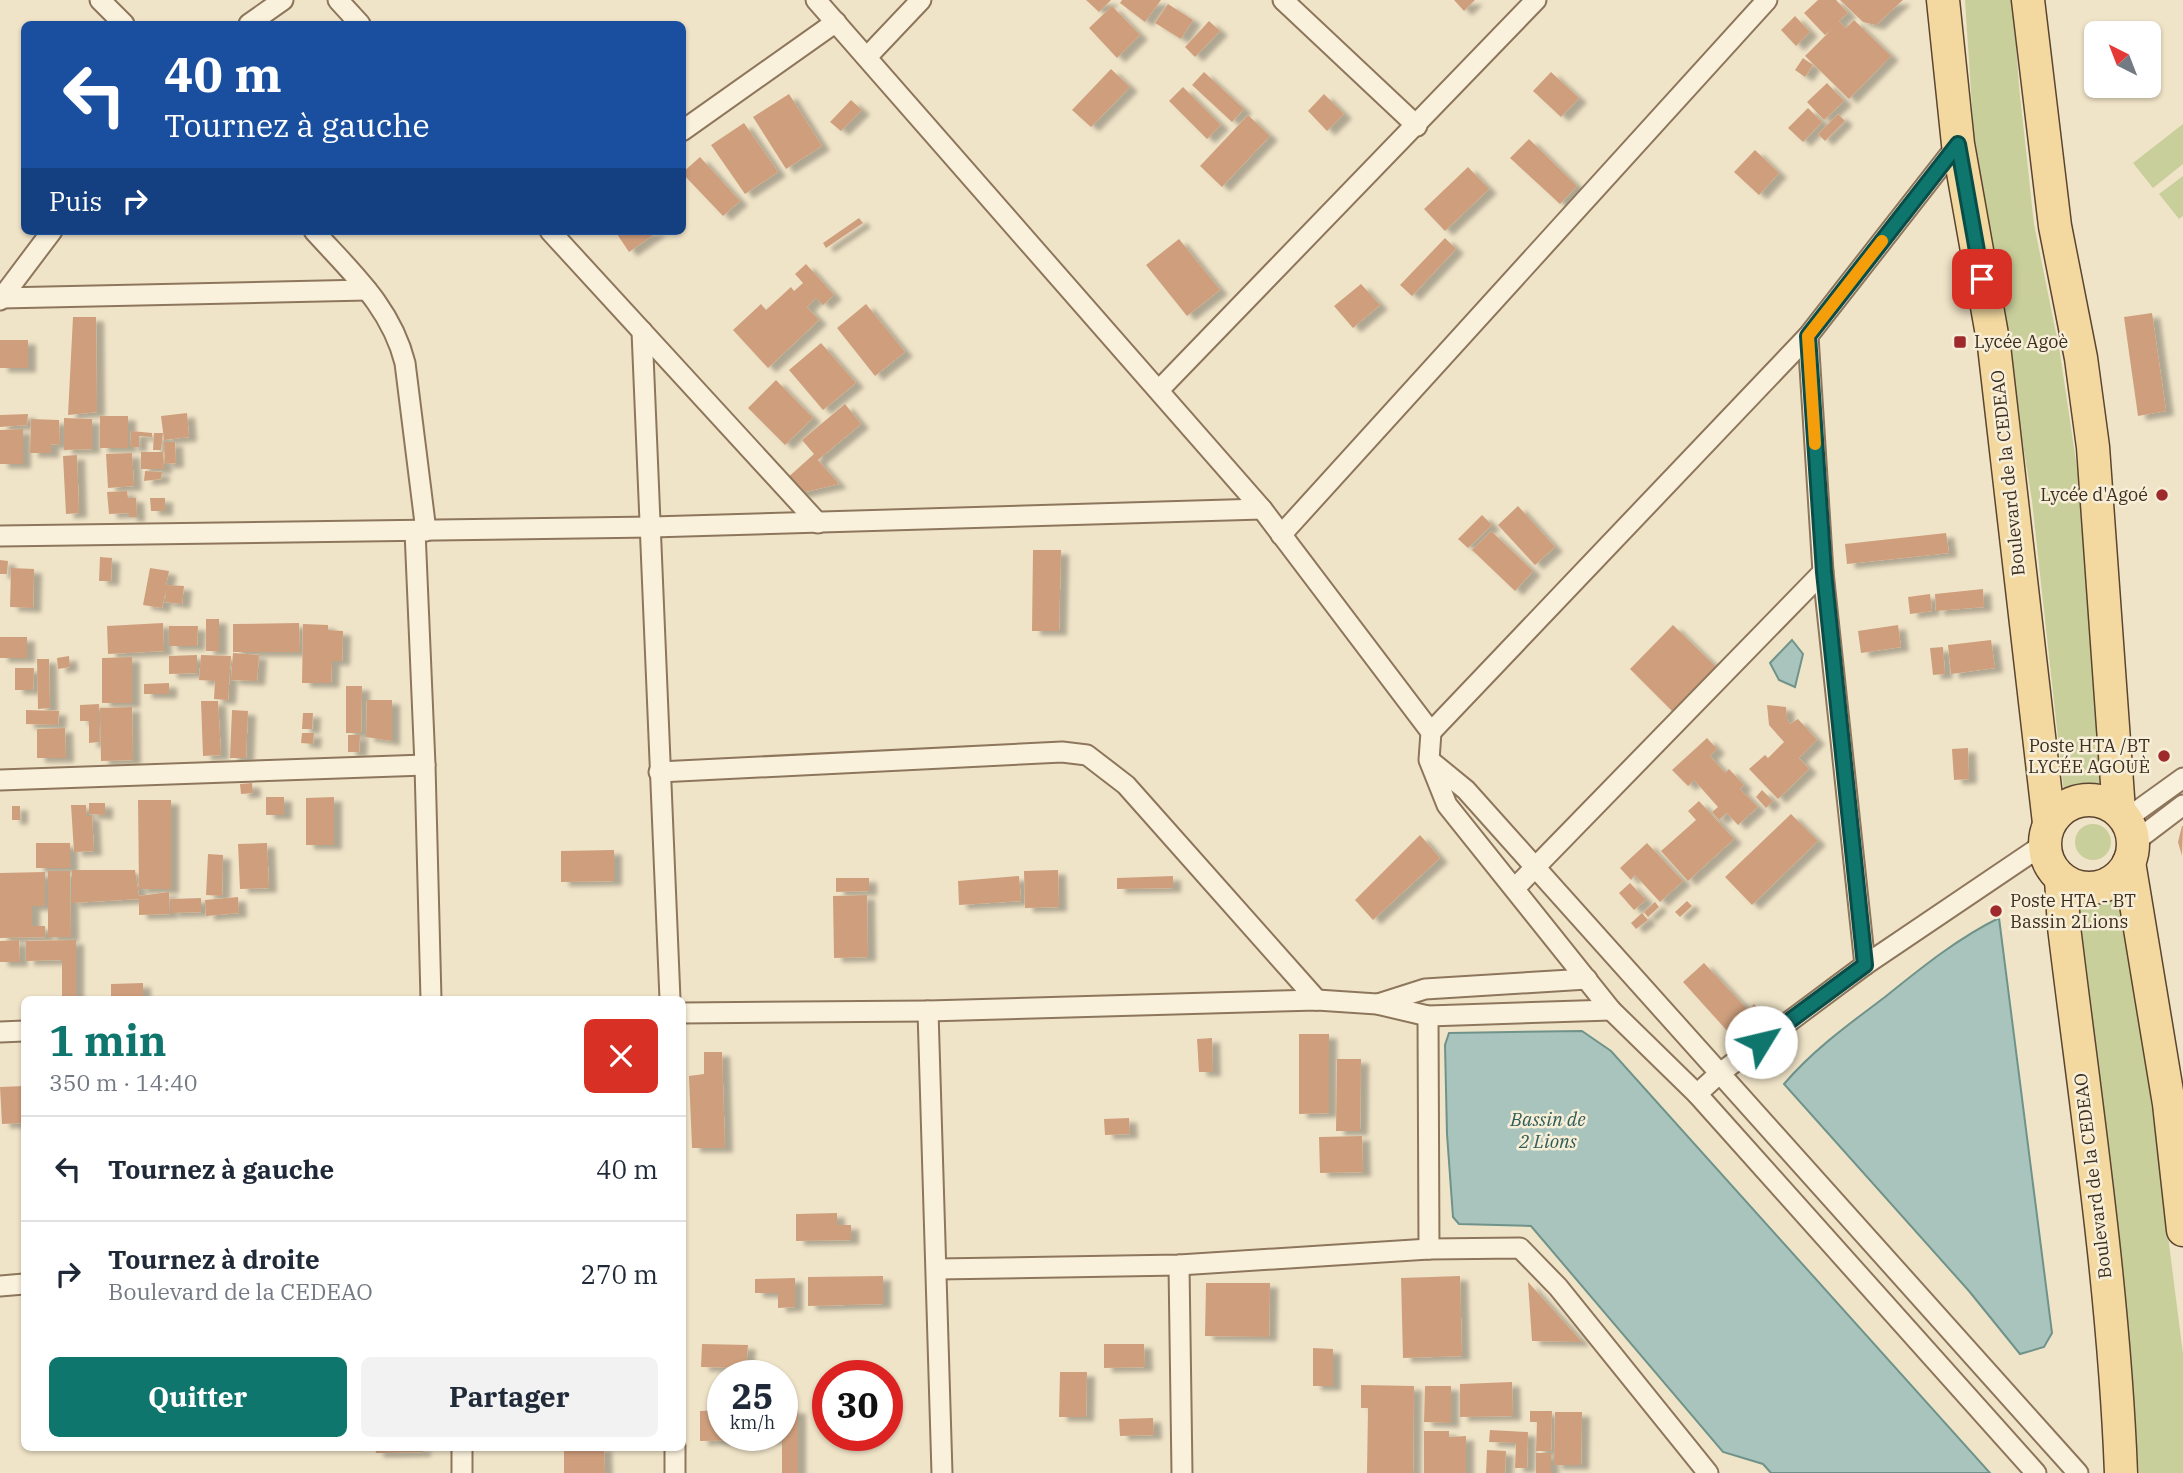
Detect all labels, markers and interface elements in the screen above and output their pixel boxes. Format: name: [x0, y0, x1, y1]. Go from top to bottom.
north arrow: [2084, 21, 2161, 98]
map controls: [2084, 21, 2161, 98]
text: 40 m: [164, 42, 282, 105]
icon: left: [49, 49, 140, 140]
text: Tournez à gauche: [164, 104, 430, 146]
icon: right: [116, 182, 154, 220]
text: Puis: [49, 184, 102, 218]
pin: [1952, 249, 2012, 309]
icon: arrive: [1963, 260, 2001, 298]
place label: Lycée Agoè: [1974, 330, 2068, 353]
marker: Lycée Agoè: [1952, 334, 1968, 350]
street label: Boulevard de la CEDEAO: [1985, 369, 2030, 577]
place label: Lycée d'Agoé: [2040, 483, 2148, 506]
marker: Lycée d'Agoé: [2154, 487, 2170, 503]
place label: Poste HTA /BT LYCÉE AGOUÈ: [2028, 734, 2150, 778]
marker: Poste HTA /BT LYCÉE AGOUÈ: [2156, 748, 2172, 764]
place label: Poste HTA - BT Bassin 2Lions: [2010, 889, 2136, 933]
marker: Poste HTA - BT Bassin 2Lions: [1988, 903, 2004, 919]
position arrow: [1724, 1005, 1798, 1079]
text: 1 min: [49, 1013, 167, 1068]
button: close: [584, 1019, 658, 1093]
text: 350 m · 14:40: [49, 1067, 198, 1097]
street label: Boulevard de la CEDEAO: [2068, 1072, 2117, 1280]
water label: Bassin de 2 Lions: [1509, 1107, 1586, 1153]
icon: left: [49, 1150, 87, 1188]
text: Tournez à gauche: [108, 1152, 334, 1186]
text: 40 m: [596, 1152, 658, 1186]
text: Tournez à droite: [108, 1242, 320, 1276]
icon: right: [49, 1255, 87, 1293]
text: 270 m: [580, 1257, 658, 1291]
text: Boulevard de la CEDEAO: [108, 1276, 373, 1306]
button: Quitter: [49, 1357, 347, 1437]
button: Partager: [361, 1357, 658, 1437]
speed limit sign: 30: [812, 1360, 903, 1451]
text: 25: [731, 1373, 774, 1419]
text: km/h: [730, 1411, 775, 1434]

